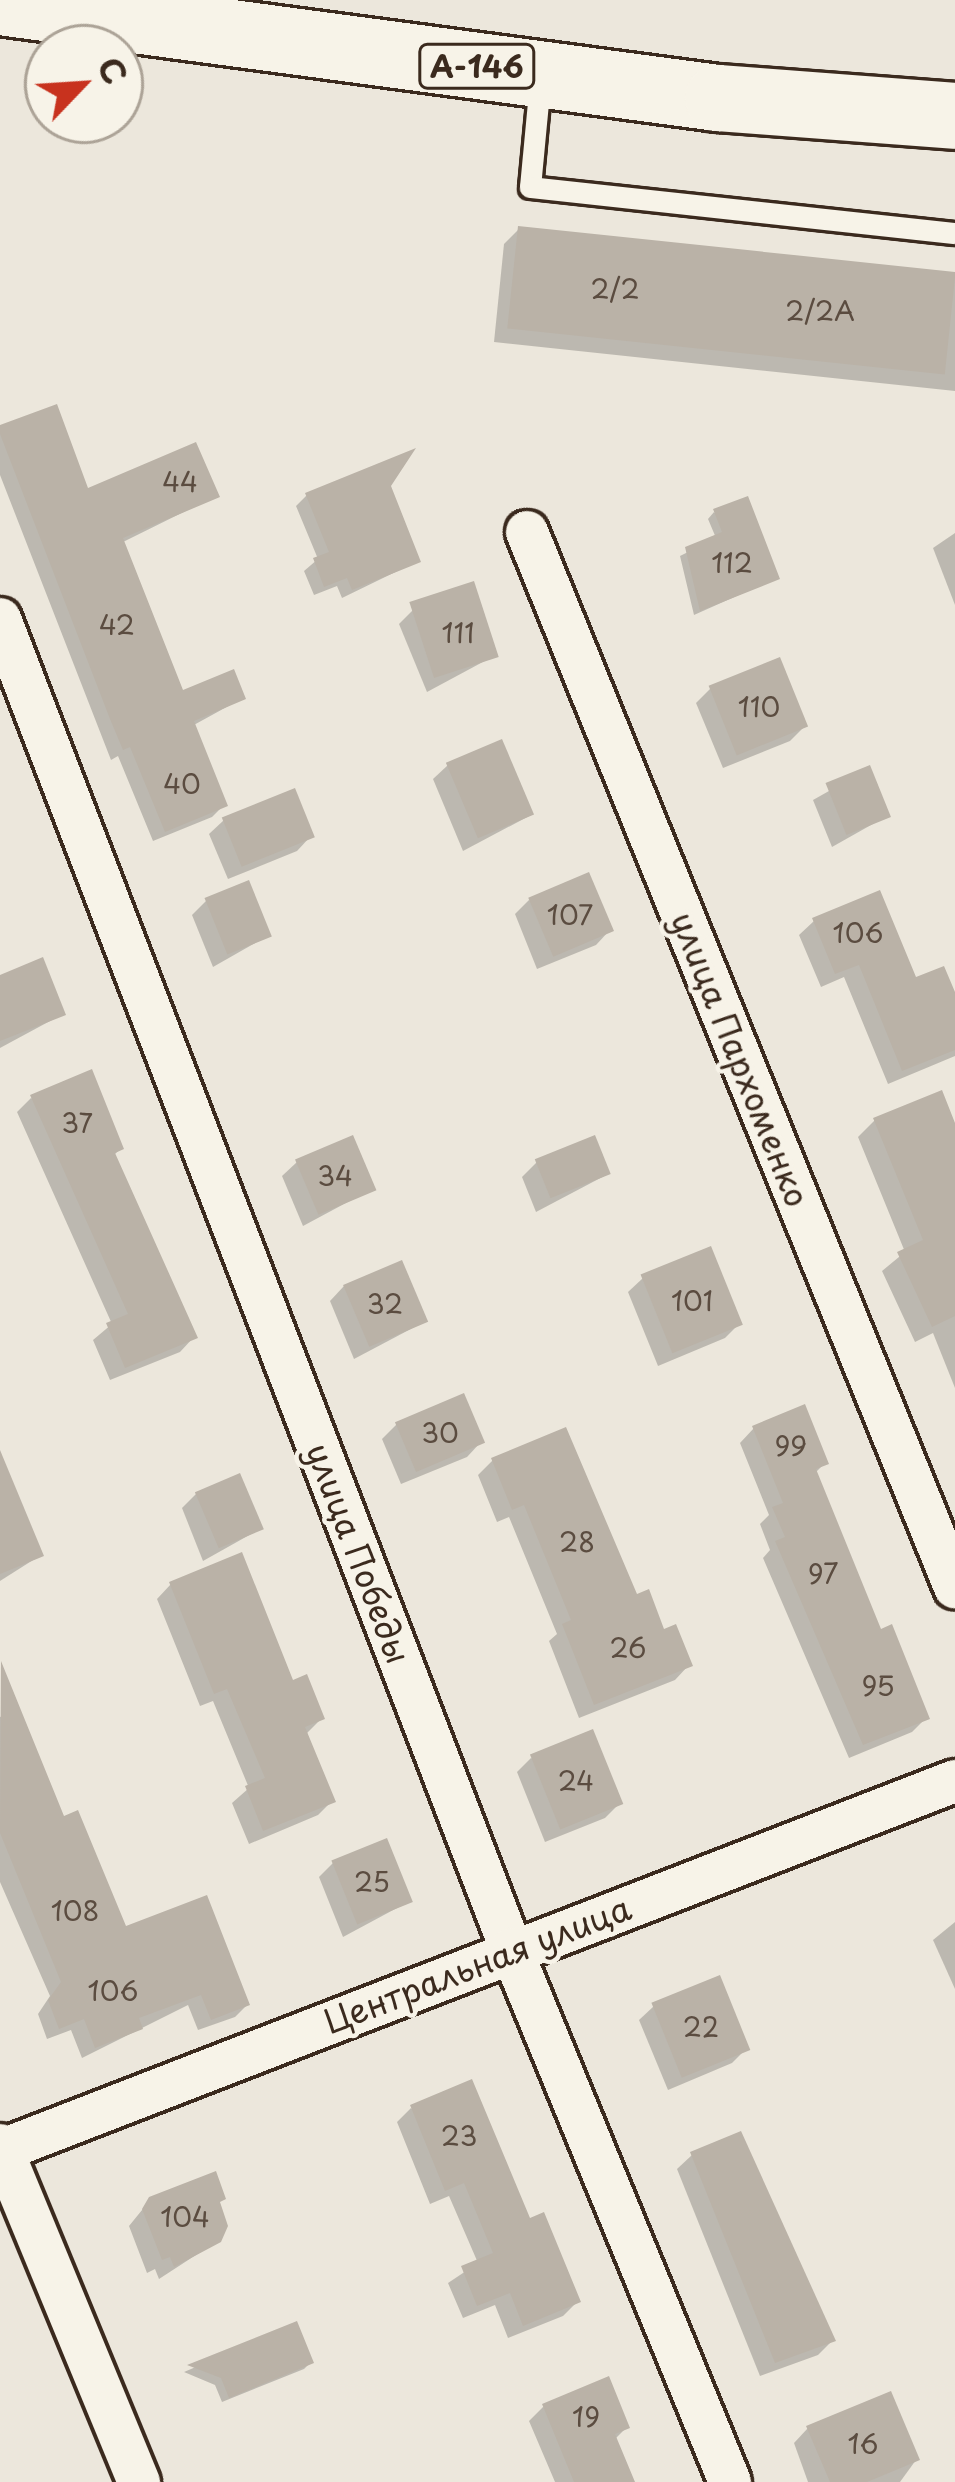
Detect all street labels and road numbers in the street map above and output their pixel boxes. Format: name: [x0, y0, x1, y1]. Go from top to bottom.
road number: А-146: [417, 42, 537, 90]
street label: улица Пархоменко: [664, 906, 818, 1212]
street label: улица Победы: [299, 1437, 419, 1669]
street label: Центральная улица: [318, 1887, 636, 2041]

